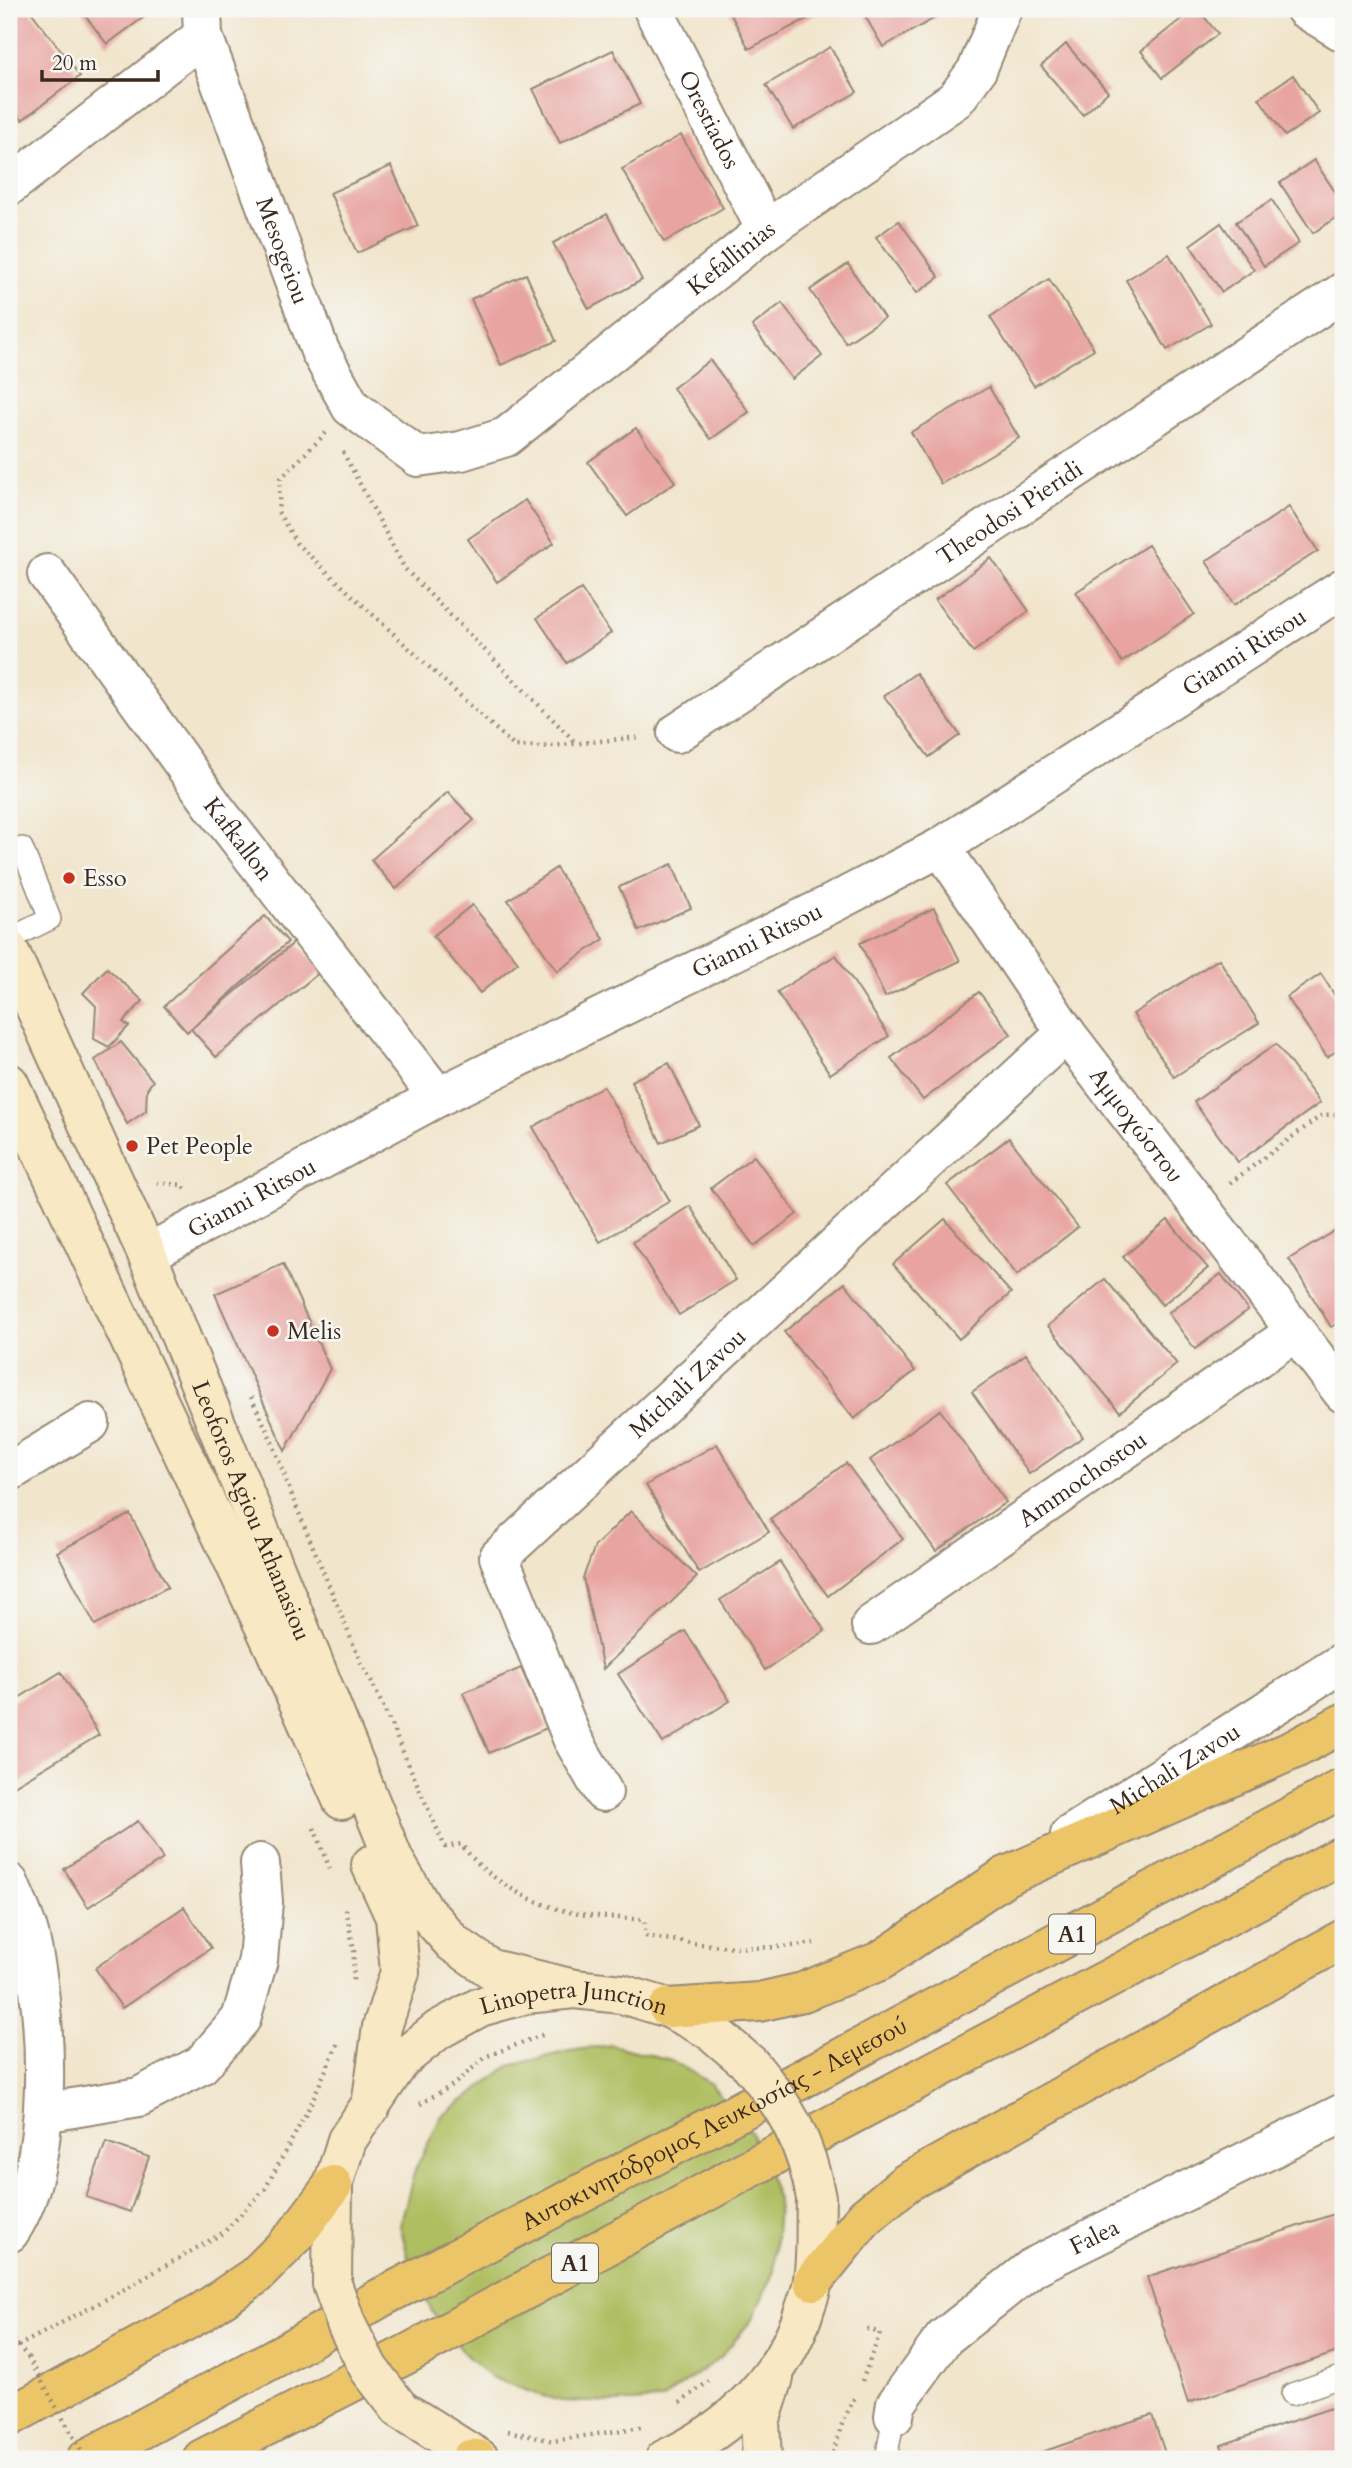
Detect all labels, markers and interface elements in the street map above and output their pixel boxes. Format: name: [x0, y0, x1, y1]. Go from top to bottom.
scale bar: [42, 38, 158, 82]
text: 20 m: [52, 49, 97, 78]
street label: Orestiados: [670, 64, 748, 175]
street label: Mesogeiou: [248, 193, 318, 309]
street label: Kefallinias: [680, 212, 782, 303]
street label: Theodosi Pieridi: [930, 452, 1089, 573]
street label: Gianni Ritsou: [1176, 599, 1313, 704]
street label: Kafkallon: [196, 790, 282, 888]
place label: Esso: [83, 862, 127, 895]
marker: Esso: [61, 870, 77, 886]
street label: Gianni Ritsou: [686, 894, 828, 986]
street label: Αμμοχώστου: [1082, 1060, 1192, 1189]
place label: Pet People: [146, 1130, 253, 1163]
marker: Pet People: [124, 1138, 140, 1154]
street label: Gianni Ritsou: [182, 1149, 322, 1246]
place label: Melis: [287, 1315, 341, 1348]
street label: Michali Zavou: [622, 1320, 753, 1446]
marker: Melis: [265, 1323, 281, 1339]
street label: Leoforos Agiou Athanasiou: [184, 1376, 319, 1646]
street label: Ammochostou: [1012, 1423, 1153, 1535]
street label: Michali Zavou: [1103, 1715, 1246, 1822]
road number: A1: [1049, 1914, 1095, 1954]
street label: Linopetra Junction: [476, 1972, 672, 2024]
street label: Αυτοκινητόδρομος Λευκωσίας - Λεμεσού: [515, 2009, 913, 2238]
street label: Falea: [1064, 2210, 1125, 2263]
road number: A1: [552, 2244, 598, 2282]

